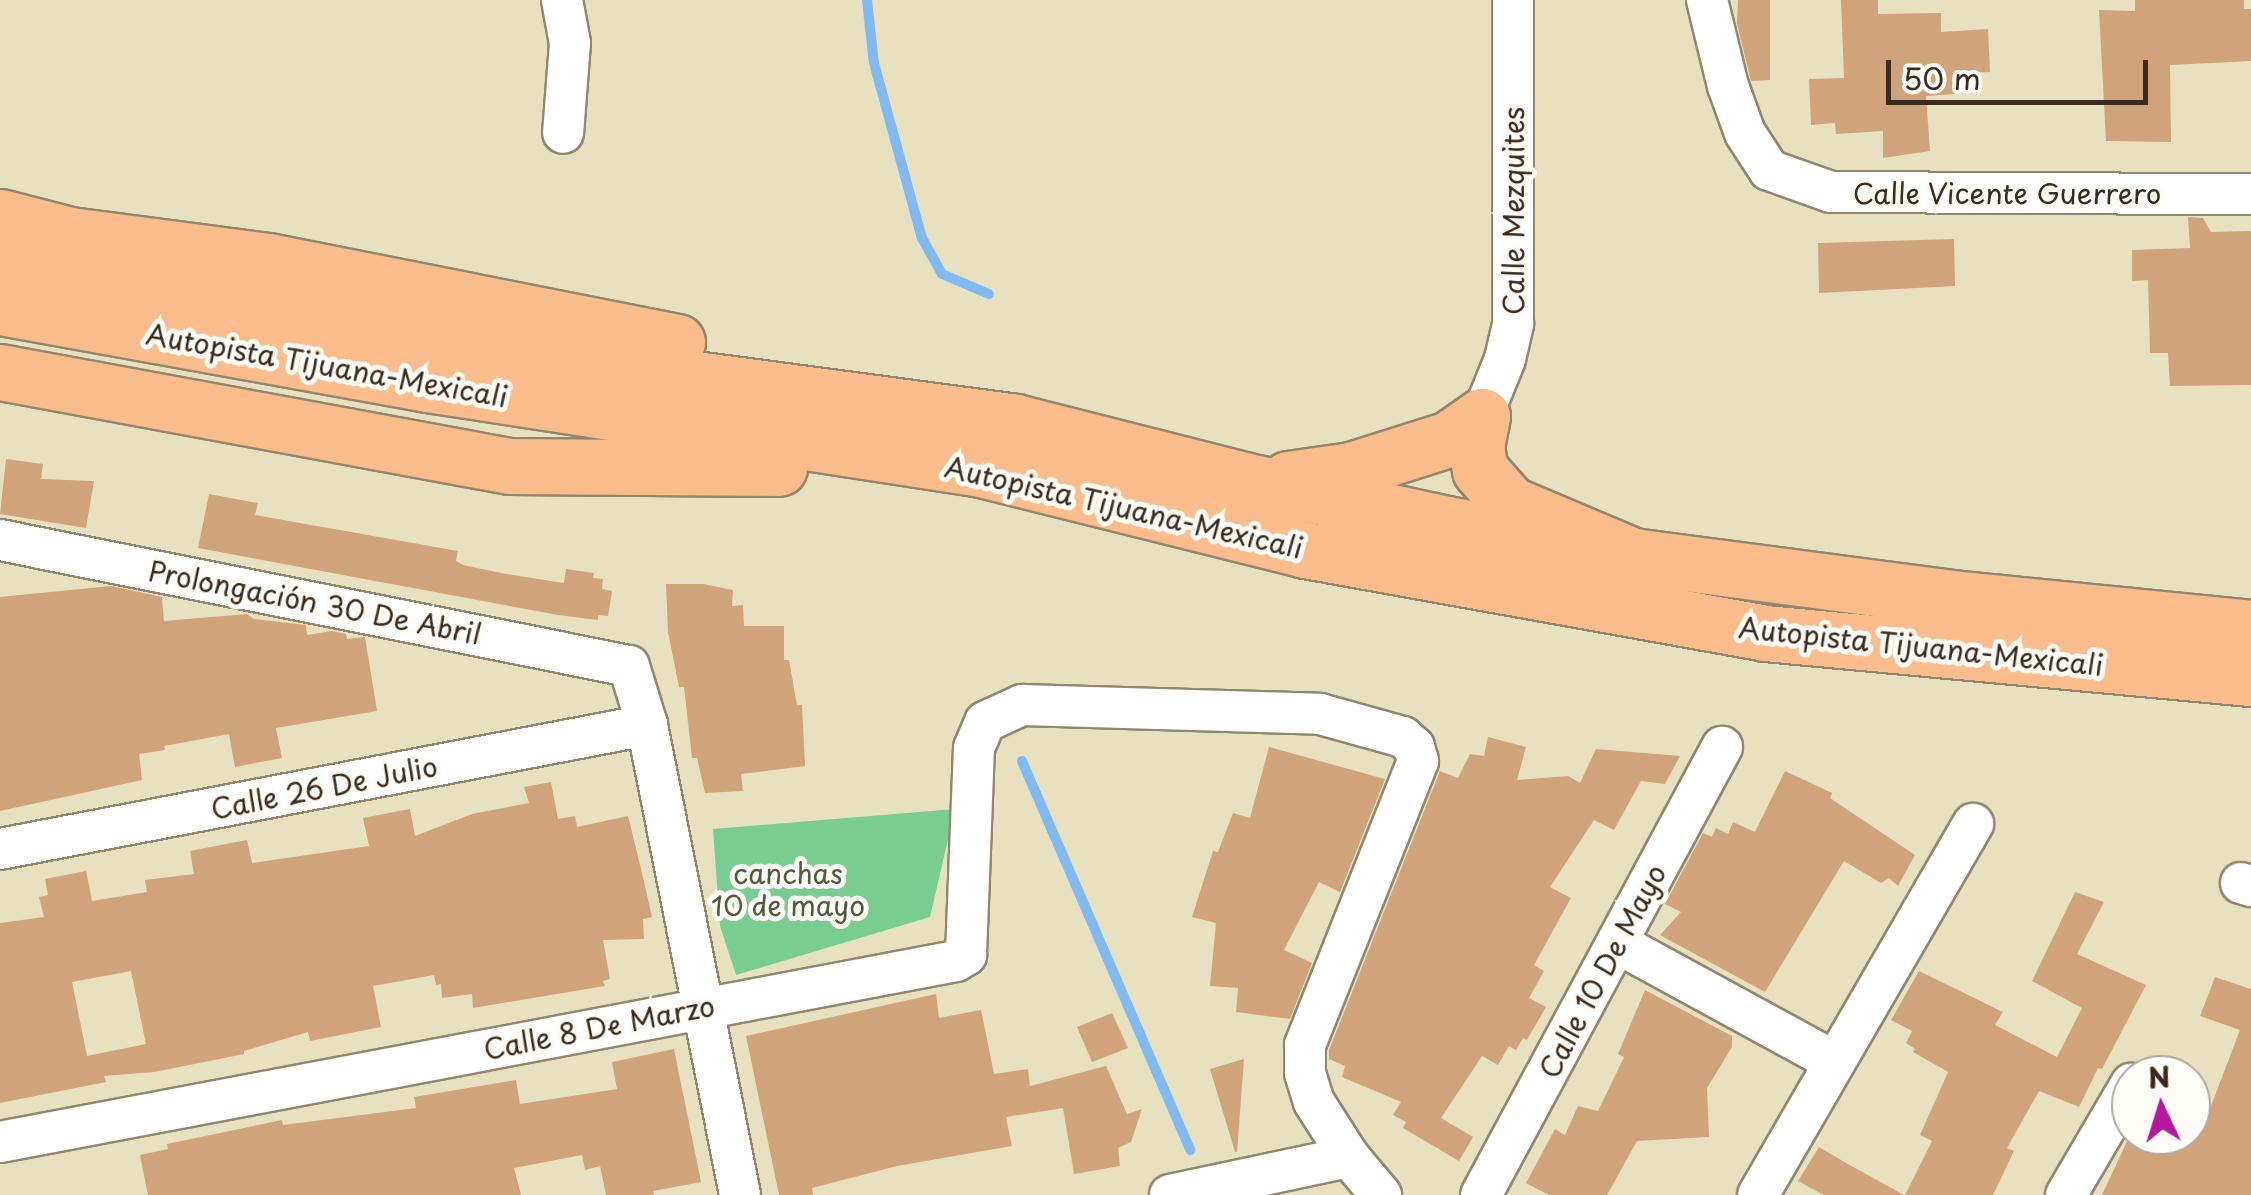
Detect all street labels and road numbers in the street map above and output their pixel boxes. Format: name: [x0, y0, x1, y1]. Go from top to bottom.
street label: Calle Mezquites: [1496, 107, 1530, 315]
street label: Calle Vicente Guerrero: [1853, 176, 2161, 210]
street label: Autopista Tijuana-Mexicali: [144, 317, 510, 413]
street label: Autopista Tijuana-Mexicali: [942, 450, 1306, 564]
street label: Prolongación 30 De Abril: [144, 553, 486, 651]
street label: Autopista Tijuana-Mexicali: [1738, 610, 2104, 682]
street label: Calle 26 De Julio: [205, 748, 443, 826]
street label: Calle 10 De Mayo: [1531, 857, 1673, 1085]
street label: Calle 8 De Marzo: [480, 988, 718, 1066]

